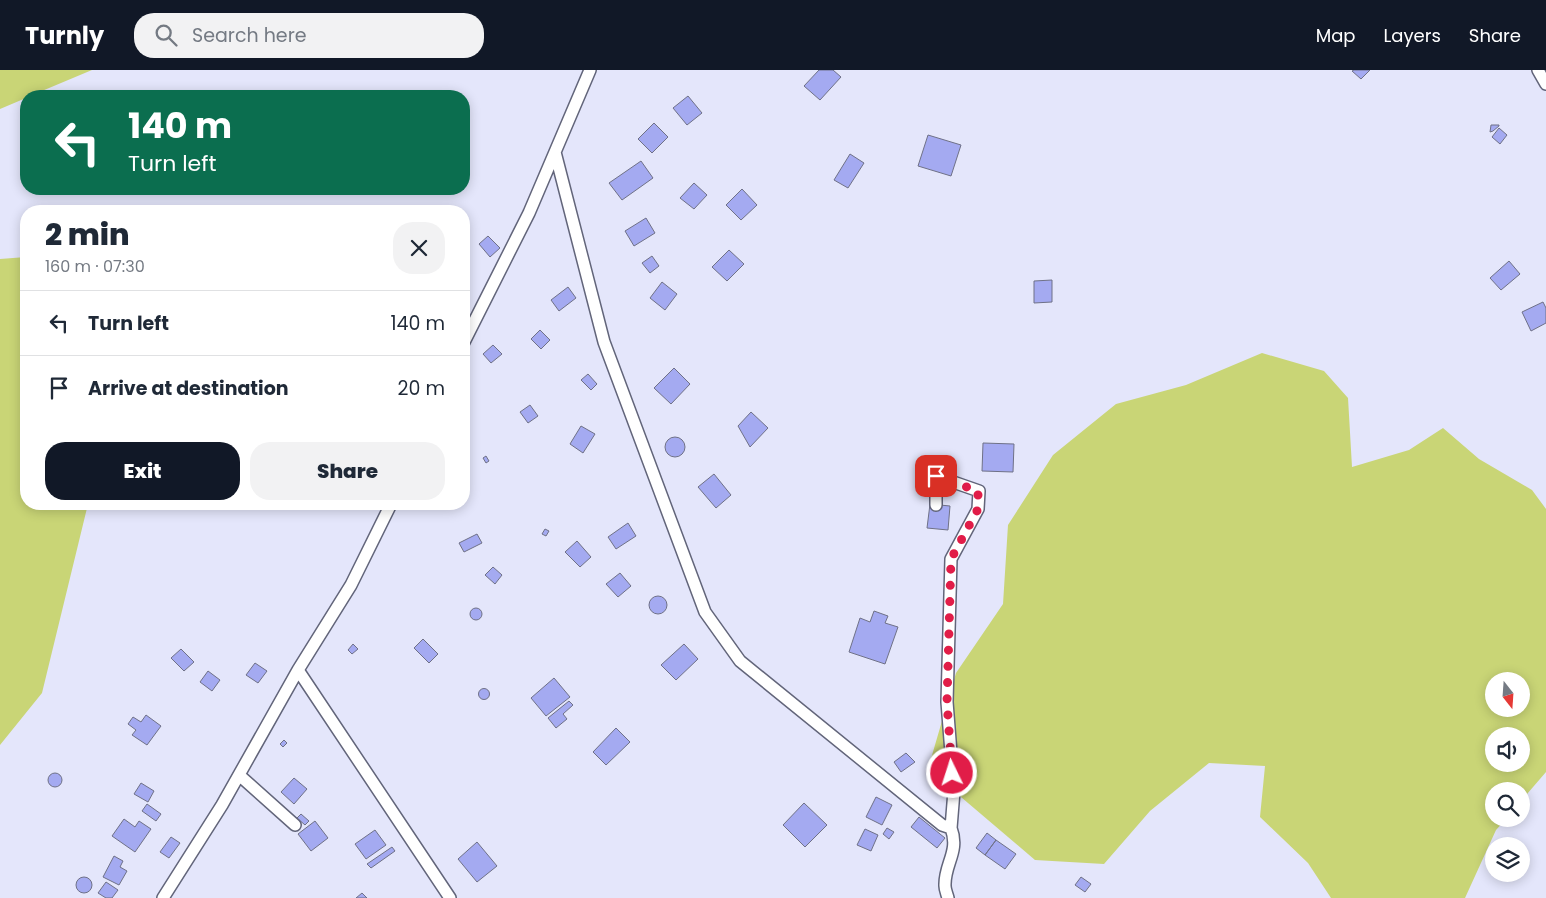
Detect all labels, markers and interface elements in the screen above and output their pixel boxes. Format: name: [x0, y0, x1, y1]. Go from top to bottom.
search box: [134, 13, 484, 58]
text: Turnly: [25, 19, 104, 52]
icon: search: [152, 21, 180, 49]
text: Search here: [192, 22, 307, 49]
text: Map: [1316, 23, 1356, 48]
text: Layers: [1384, 23, 1441, 48]
text: Share: [1469, 23, 1521, 48]
text: 140 m: [128, 101, 232, 150]
icon: left: [45, 110, 110, 175]
text: Turn left: [128, 148, 216, 179]
text: 2 min: [45, 213, 130, 256]
button: close: [393, 222, 445, 274]
text: 160 m · 07:30: [45, 255, 145, 278]
icon: left: [45, 309, 73, 337]
text: Turn left: [88, 310, 169, 337]
text: 140 m: [390, 310, 445, 337]
icon: arrive: [45, 374, 73, 402]
text: Arrive at destination: [88, 375, 289, 402]
text: 20 m: [397, 375, 445, 402]
button: Exit: [45, 442, 240, 500]
button: Share: [250, 442, 445, 500]
pin: [915, 455, 957, 497]
icon: arrive: [922, 462, 950, 490]
north arrow: [1485, 672, 1530, 718]
map controls: [1485, 672, 1530, 882]
button: sound: [1485, 727, 1530, 772]
position arrow: [925, 746, 977, 798]
button: search: [1485, 782, 1530, 827]
button: layers: [1485, 837, 1530, 882]

